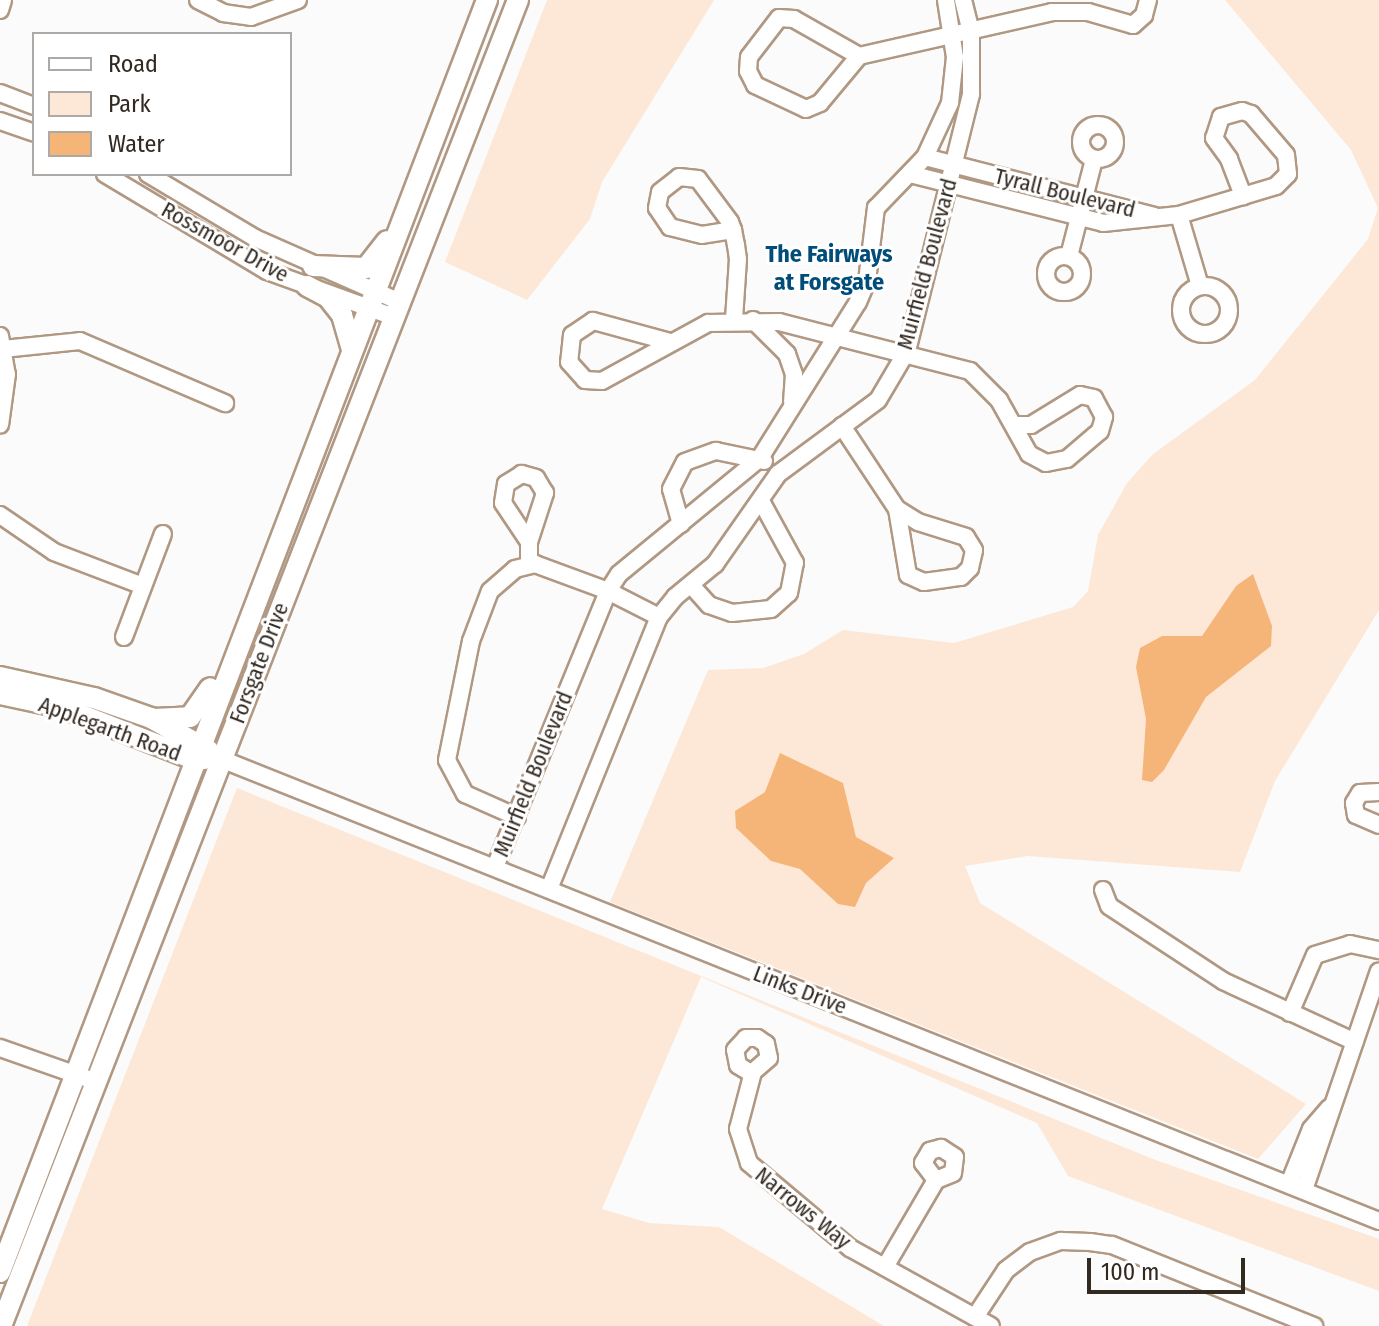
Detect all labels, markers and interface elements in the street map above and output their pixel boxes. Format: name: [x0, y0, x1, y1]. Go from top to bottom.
legend: [32, 32, 292, 176]
text: Road: [108, 50, 158, 78]
text: Park: [108, 90, 151, 118]
text: Water: [108, 130, 165, 158]
street label: Tyrall Boulevard: [992, 163, 1138, 223]
street label: Muirfield Boulevard: [891, 176, 963, 352]
street label: Rossmoor Drive: [157, 196, 293, 288]
district label: The Fairways at Forsgate: [766, 241, 892, 297]
street label: Forsgate Drive: [224, 599, 294, 727]
street label: Muirfield Boulevard: [488, 687, 578, 861]
street label: Applegarth Road: [35, 691, 185, 767]
street label: Links Drive: [749, 960, 851, 1020]
street label: Narrows Way: [750, 1161, 856, 1255]
scale bar: [1091, 1242, 1249, 1292]
text: 100 m: [1101, 1258, 1159, 1286]

